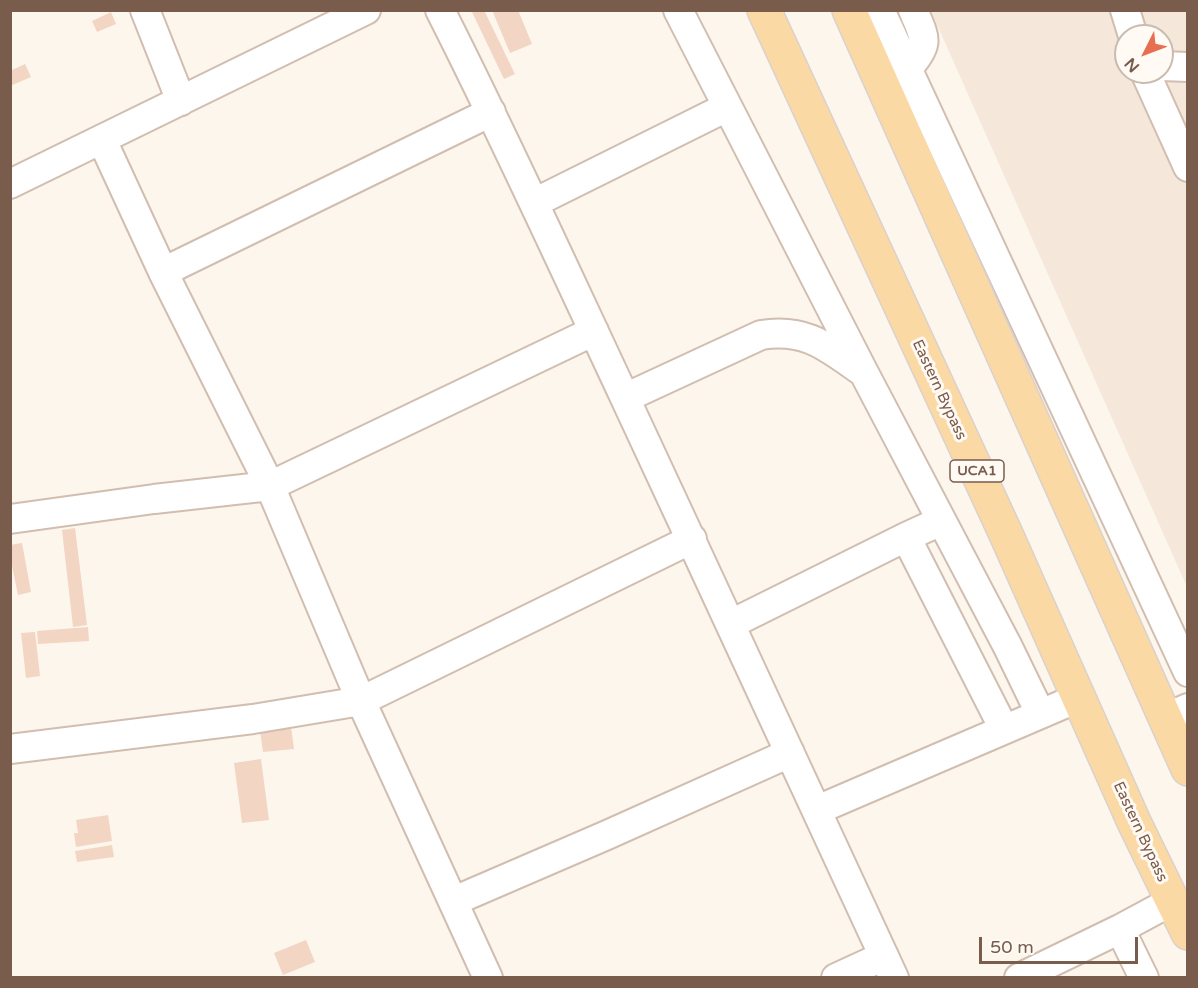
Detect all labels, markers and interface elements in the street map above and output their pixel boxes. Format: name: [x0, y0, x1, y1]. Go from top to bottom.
north arrow: [1114, 24, 1174, 84]
text: N: [1120, 53, 1144, 76]
street label: Eastern Bypass: [908, 337, 970, 443]
road number: UCA1: [950, 460, 1004, 482]
street label: Eastern Bypass: [1109, 779, 1171, 885]
scale bar: [982, 925, 1141, 963]
text: 50 m: [990, 936, 1034, 958]

